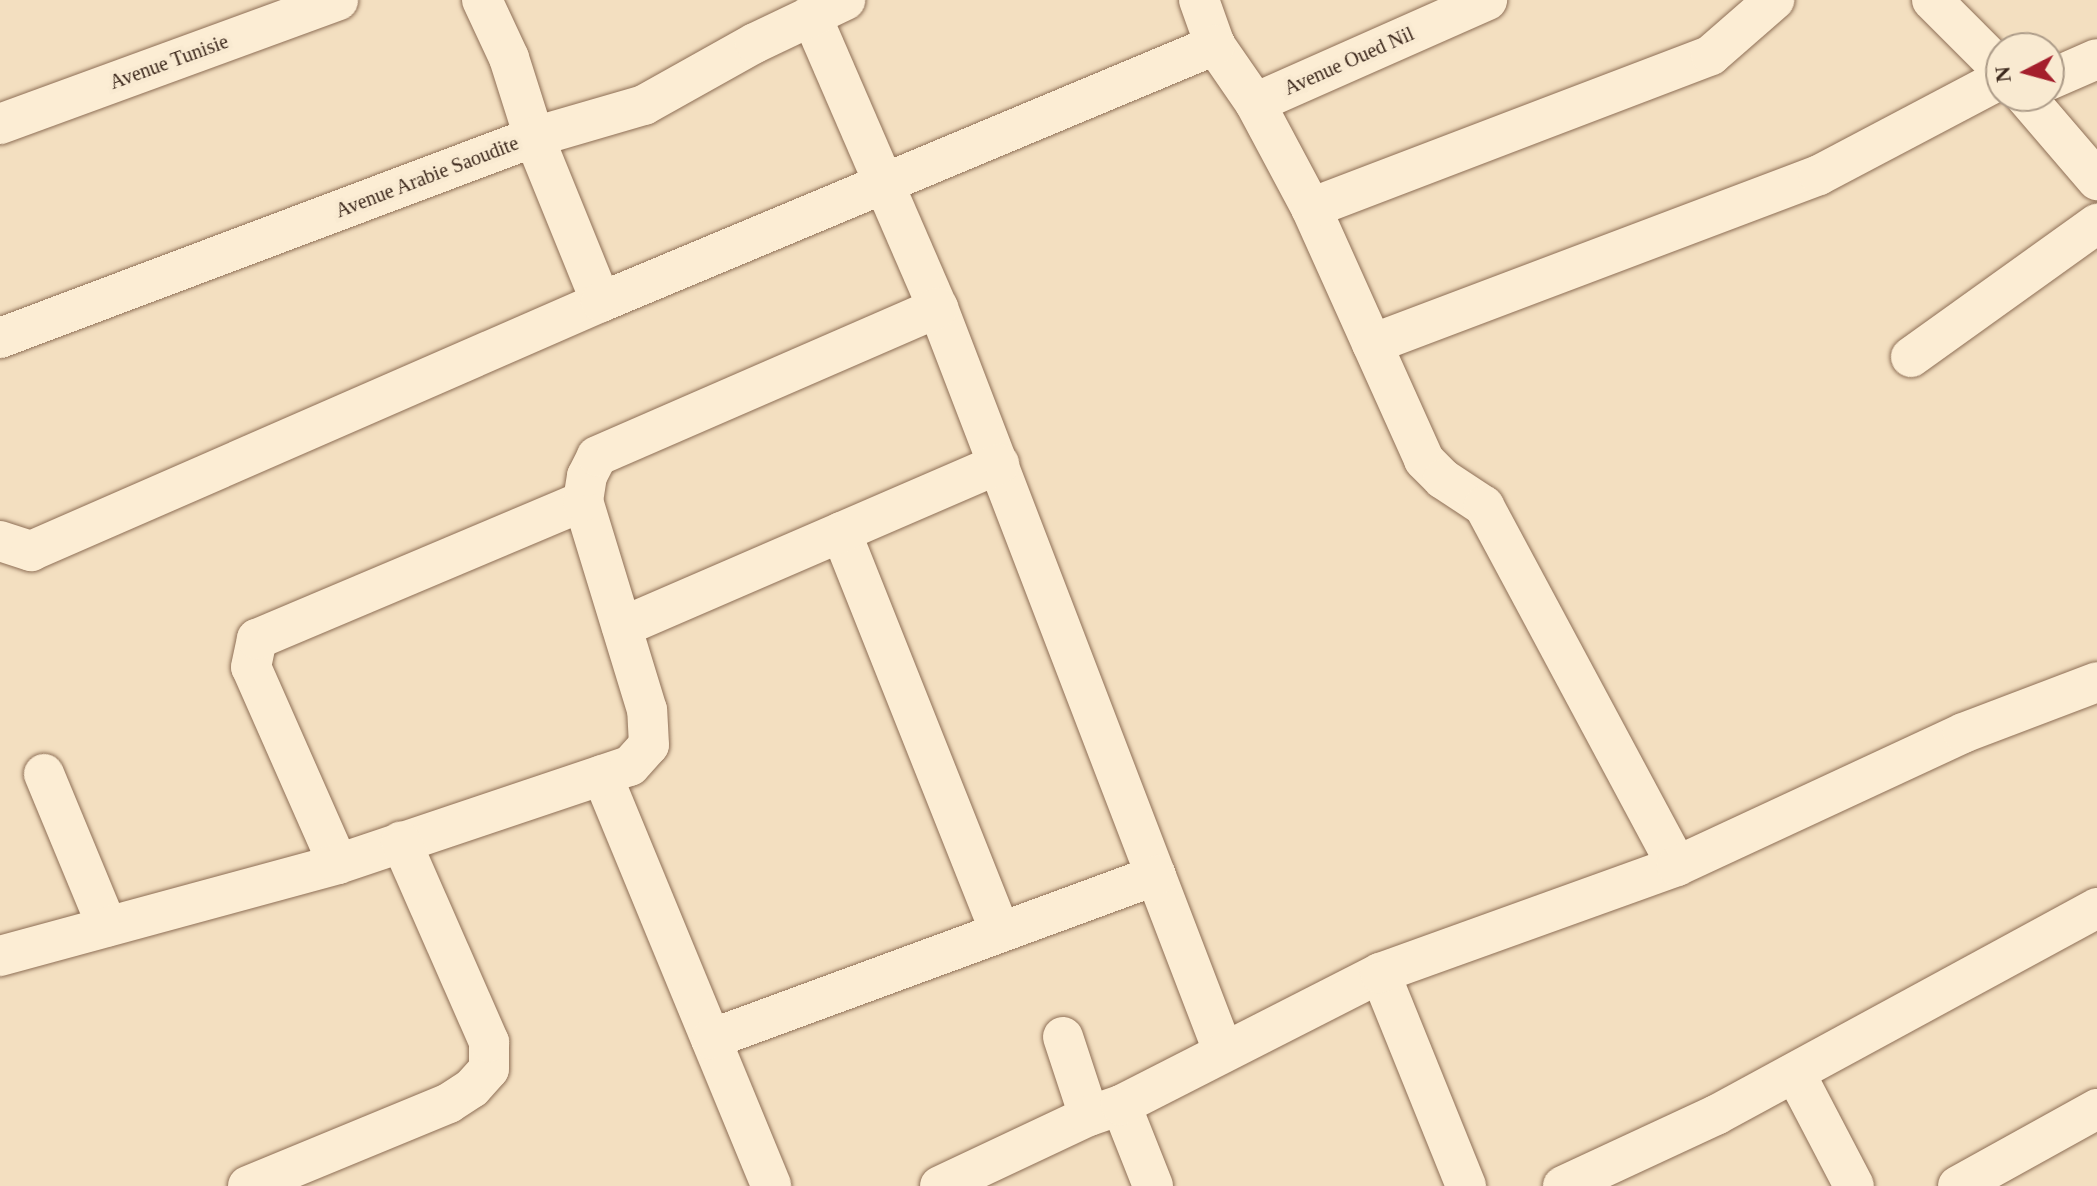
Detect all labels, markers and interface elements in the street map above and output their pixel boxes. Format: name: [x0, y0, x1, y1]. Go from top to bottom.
street label: Avenue Oued Nil: [1272, 18, 1426, 104]
street label: Avenue Tunisie: [98, 27, 240, 97]
north arrow: [1985, 32, 2065, 112]
text: N: [1989, 65, 2016, 84]
street label: Avenue Arabie Saoudite: [318, 126, 536, 228]

